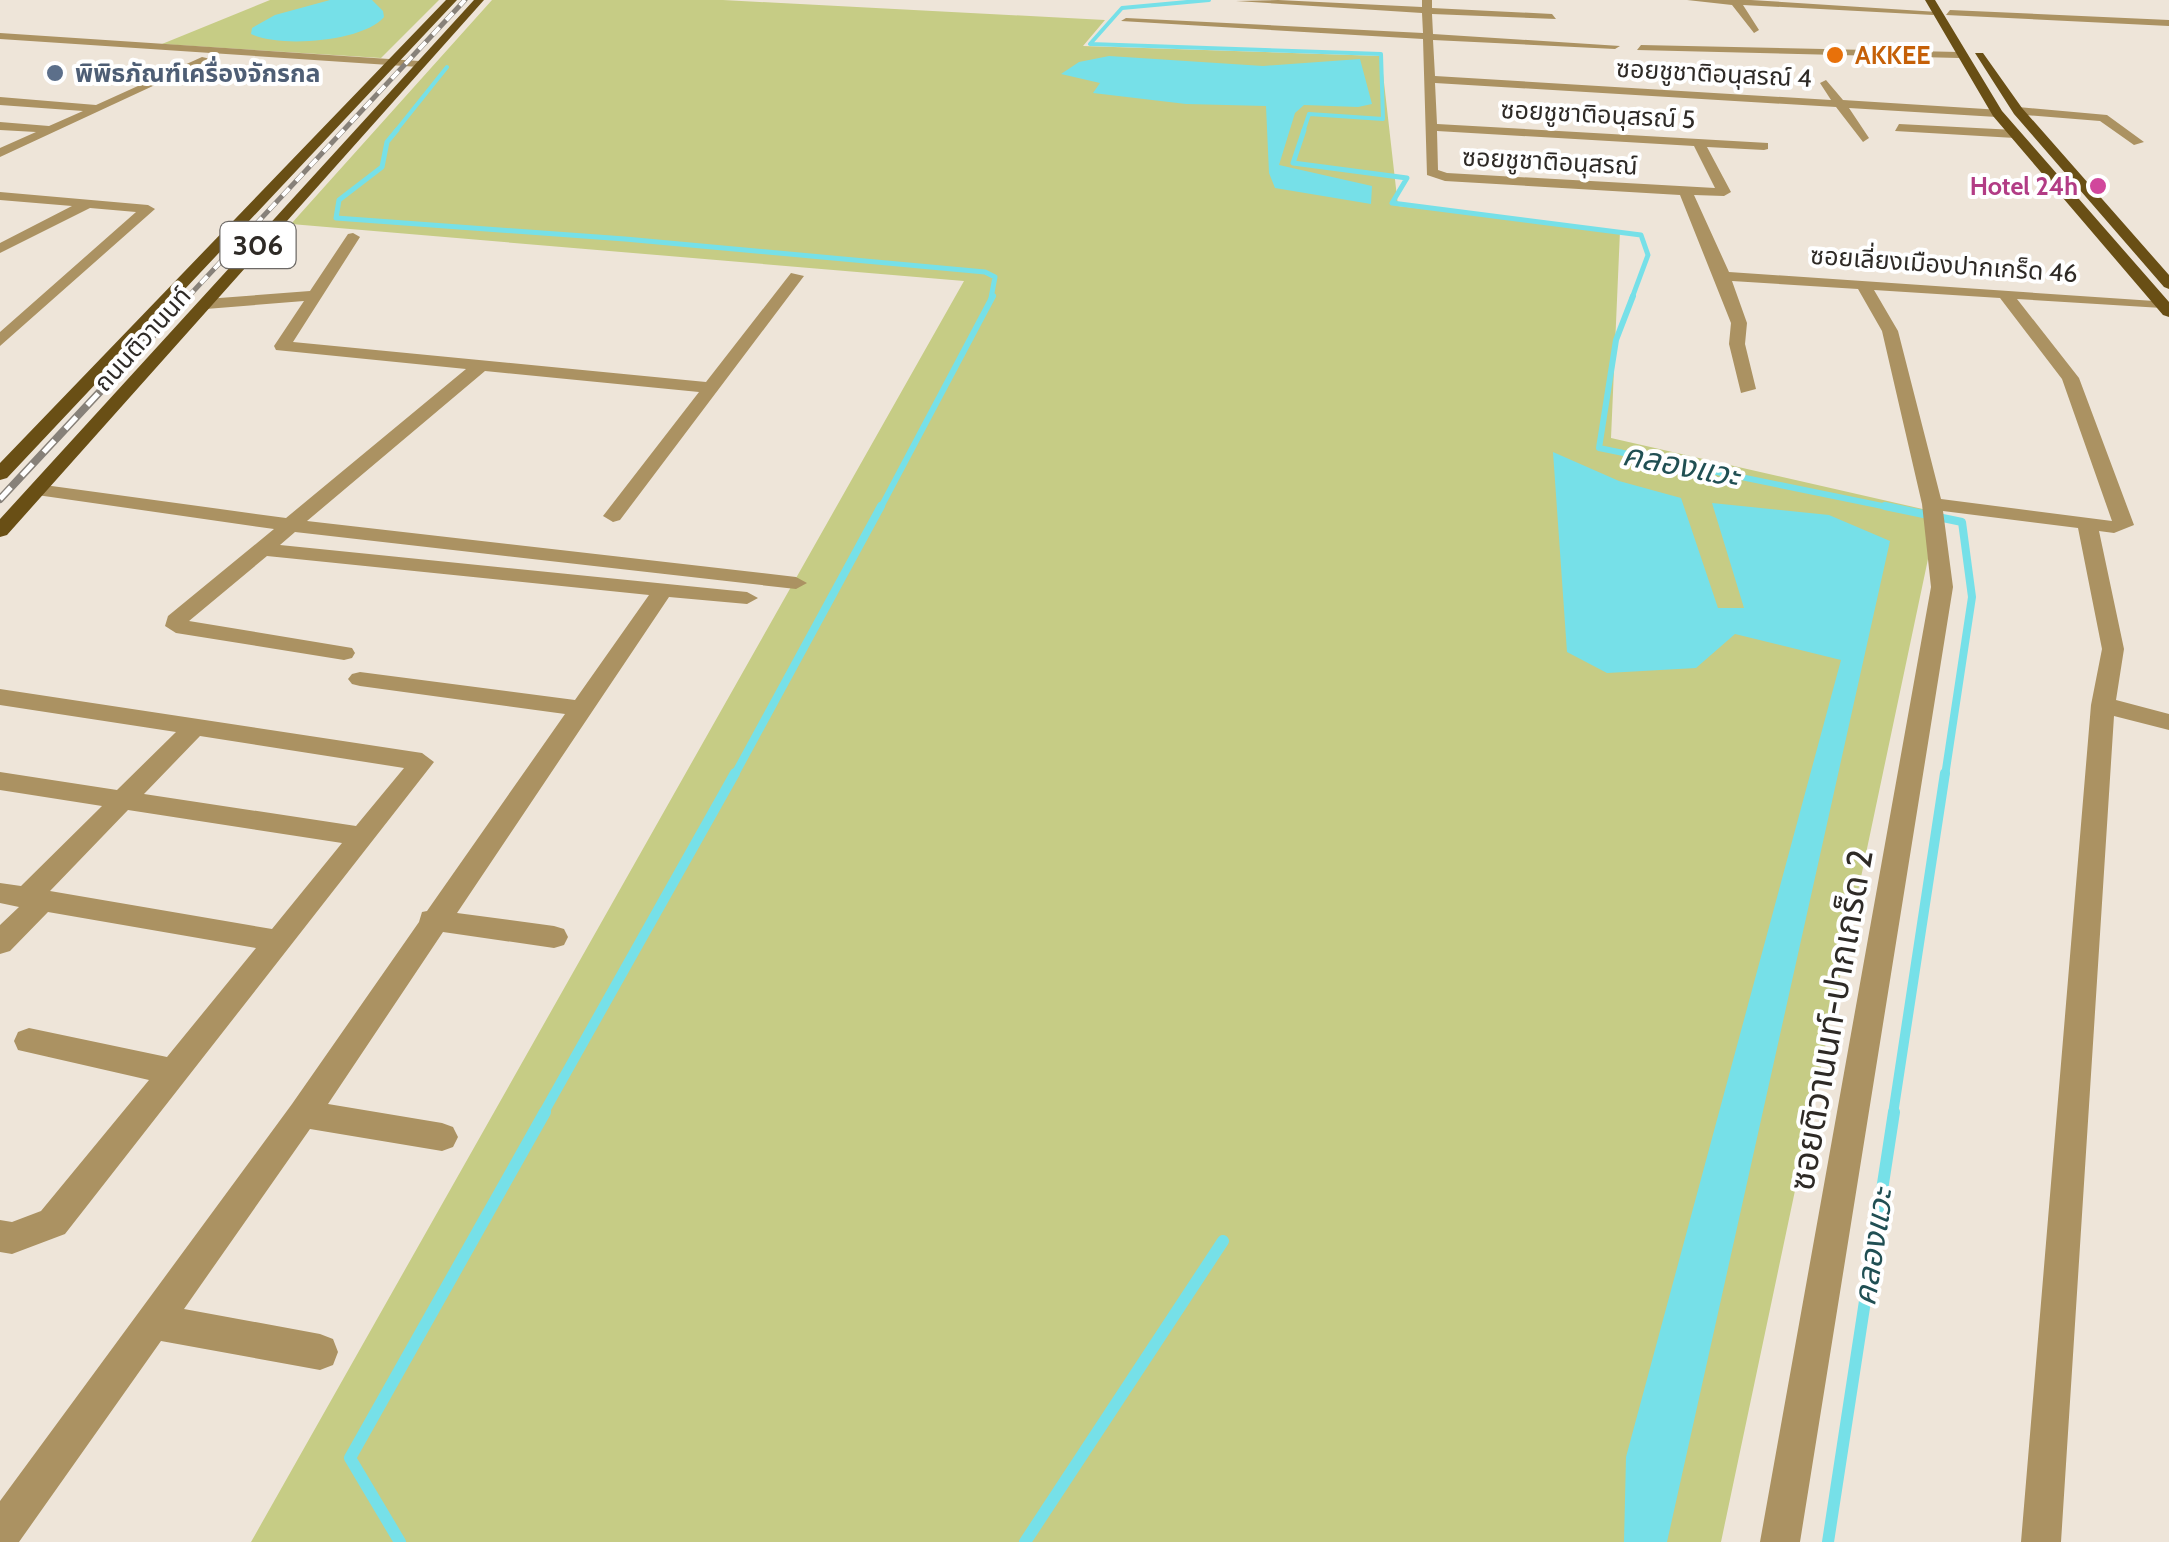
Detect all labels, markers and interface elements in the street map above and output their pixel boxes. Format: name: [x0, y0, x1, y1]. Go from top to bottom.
place label: AKKEE: [1855, 40, 1930, 70]
marker: AKKEE: [1824, 44, 1846, 66]
street label: ซอยชูชาติอนุสรณ์ 4: [1615, 53, 1812, 94]
place label: พิพิธภัณฑ์เครื่องจักรกล: [75, 56, 321, 88]
marker: พิพิธภัณฑ์เครื่องจักรกล: [44, 62, 66, 84]
street label: ซอยชูชาติอนุสรณ์ 5: [1500, 94, 1696, 135]
street label: ซอยชูชาติอนุสรณ์: [1462, 141, 1638, 182]
place label: Hotel 24h: [1970, 171, 2078, 201]
marker: Hotel 24h: [2087, 175, 2109, 197]
road number: 306: [220, 222, 296, 268]
street label: ซอยเลี่ยงเมืองปากเกร็ด 46: [1809, 238, 2079, 288]
street label: ถนนติวานนท์: [87, 281, 197, 397]
water label: คลองแวะ: [1620, 434, 1745, 495]
street label: ซอยติวานนท์-ปากเกร็ด 2: [1779, 846, 1882, 1194]
water label: คลองแวะ: [1844, 1183, 1901, 1308]

